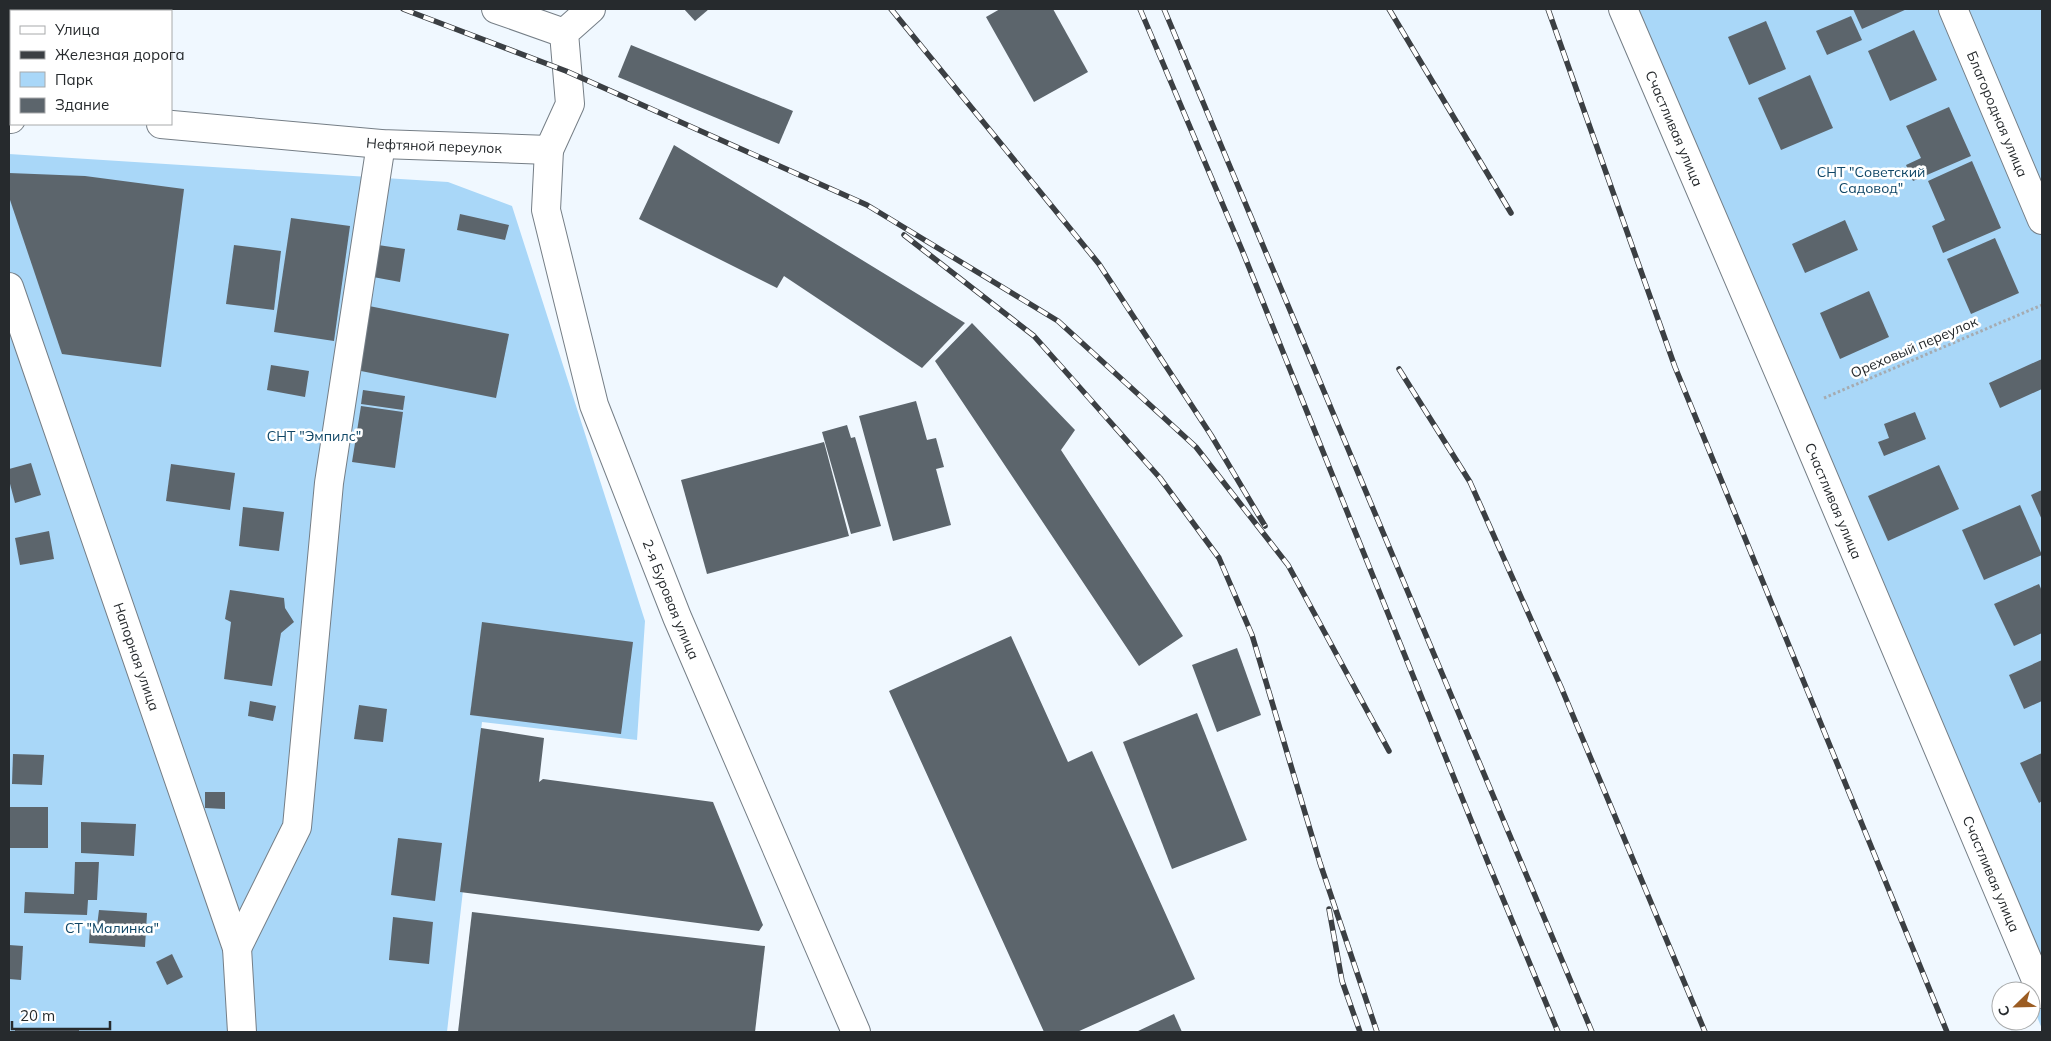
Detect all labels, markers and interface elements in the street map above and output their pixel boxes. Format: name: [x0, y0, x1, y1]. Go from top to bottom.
legend: [10, 10, 172, 125]
text: Улица: [54, 20, 100, 39]
text: Железная дорога: [55, 45, 185, 64]
street label: Благородная улица: [1963, 48, 2032, 180]
street label: Счастливая улица: [1641, 68, 1707, 189]
text: Парк: [55, 70, 94, 89]
text: Здание: [55, 95, 109, 114]
street label: Нефтяной переулок: [365, 134, 503, 157]
park label: СНТ "Советский Садовод": [1817, 163, 1925, 197]
street label: Ореховый переулок: [1848, 312, 1981, 382]
park label: СНТ "Эмпилс": [267, 427, 361, 445]
street label: Счастливая улица: [1801, 440, 1866, 562]
street label: 2-я Буровая улица: [639, 537, 703, 662]
street label: Напорная улица: [109, 600, 163, 713]
street label: Счастливая улица: [1959, 813, 2024, 935]
park label: СТ "Малинка": [65, 919, 159, 937]
north arrow: [1991, 981, 2041, 1031]
scale bar: [12, 998, 110, 1030]
text: С: [1994, 1003, 2014, 1019]
text: 20 m: [20, 1006, 55, 1025]

